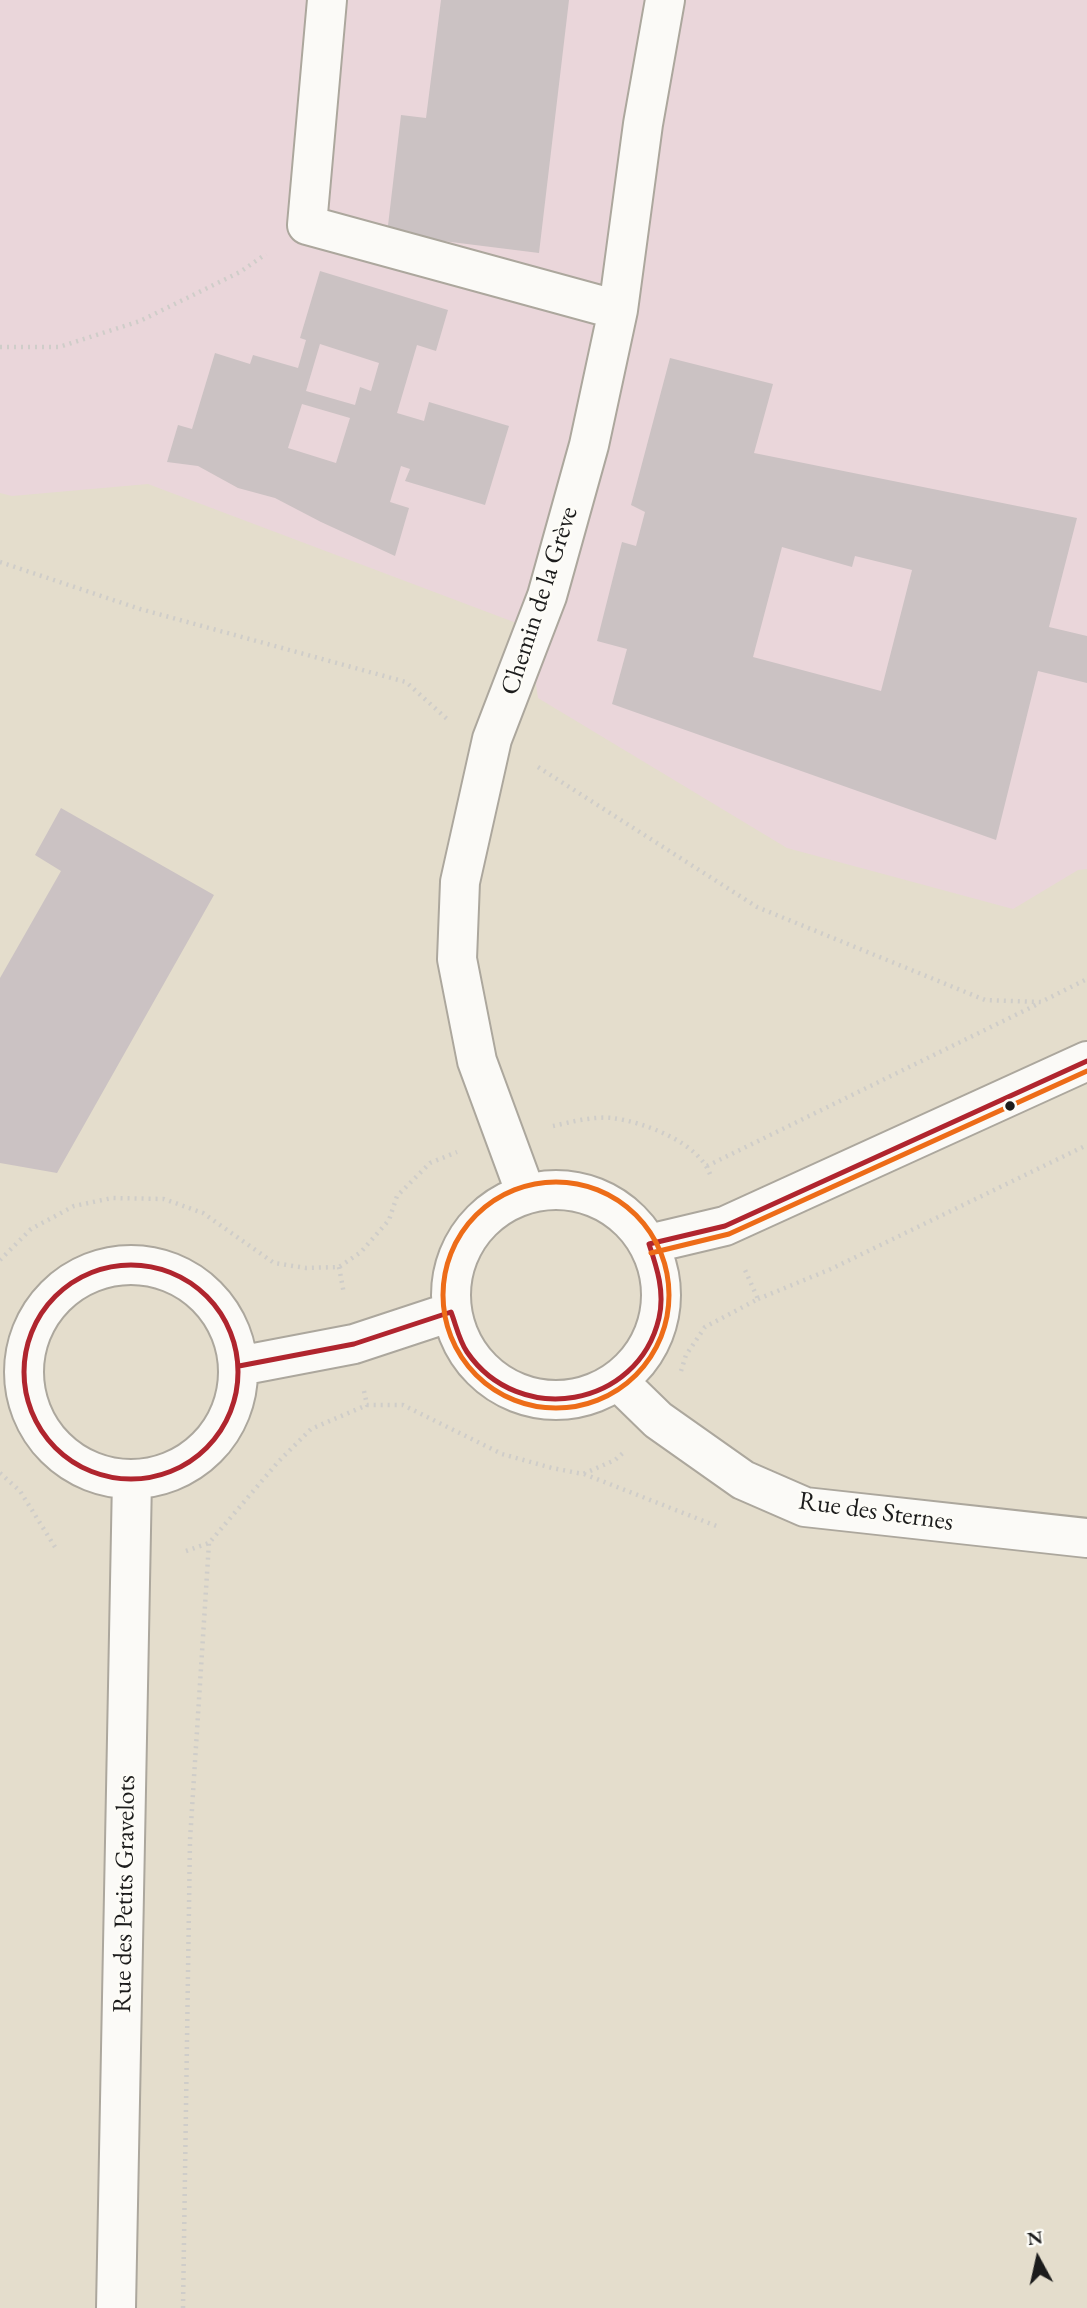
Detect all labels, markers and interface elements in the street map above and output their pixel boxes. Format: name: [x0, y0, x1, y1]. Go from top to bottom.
street label: Chemin de la Grève: [495, 503, 585, 699]
unlabelled marker: [1003, 1099, 1017, 1113]
street label: Rue des Sternes: [797, 1486, 955, 1538]
street label: Rue des Petits Gravelots: [107, 1775, 143, 2013]
north arrow: [1003, 2224, 1073, 2294]
text: N: [1026, 2224, 1044, 2251]

